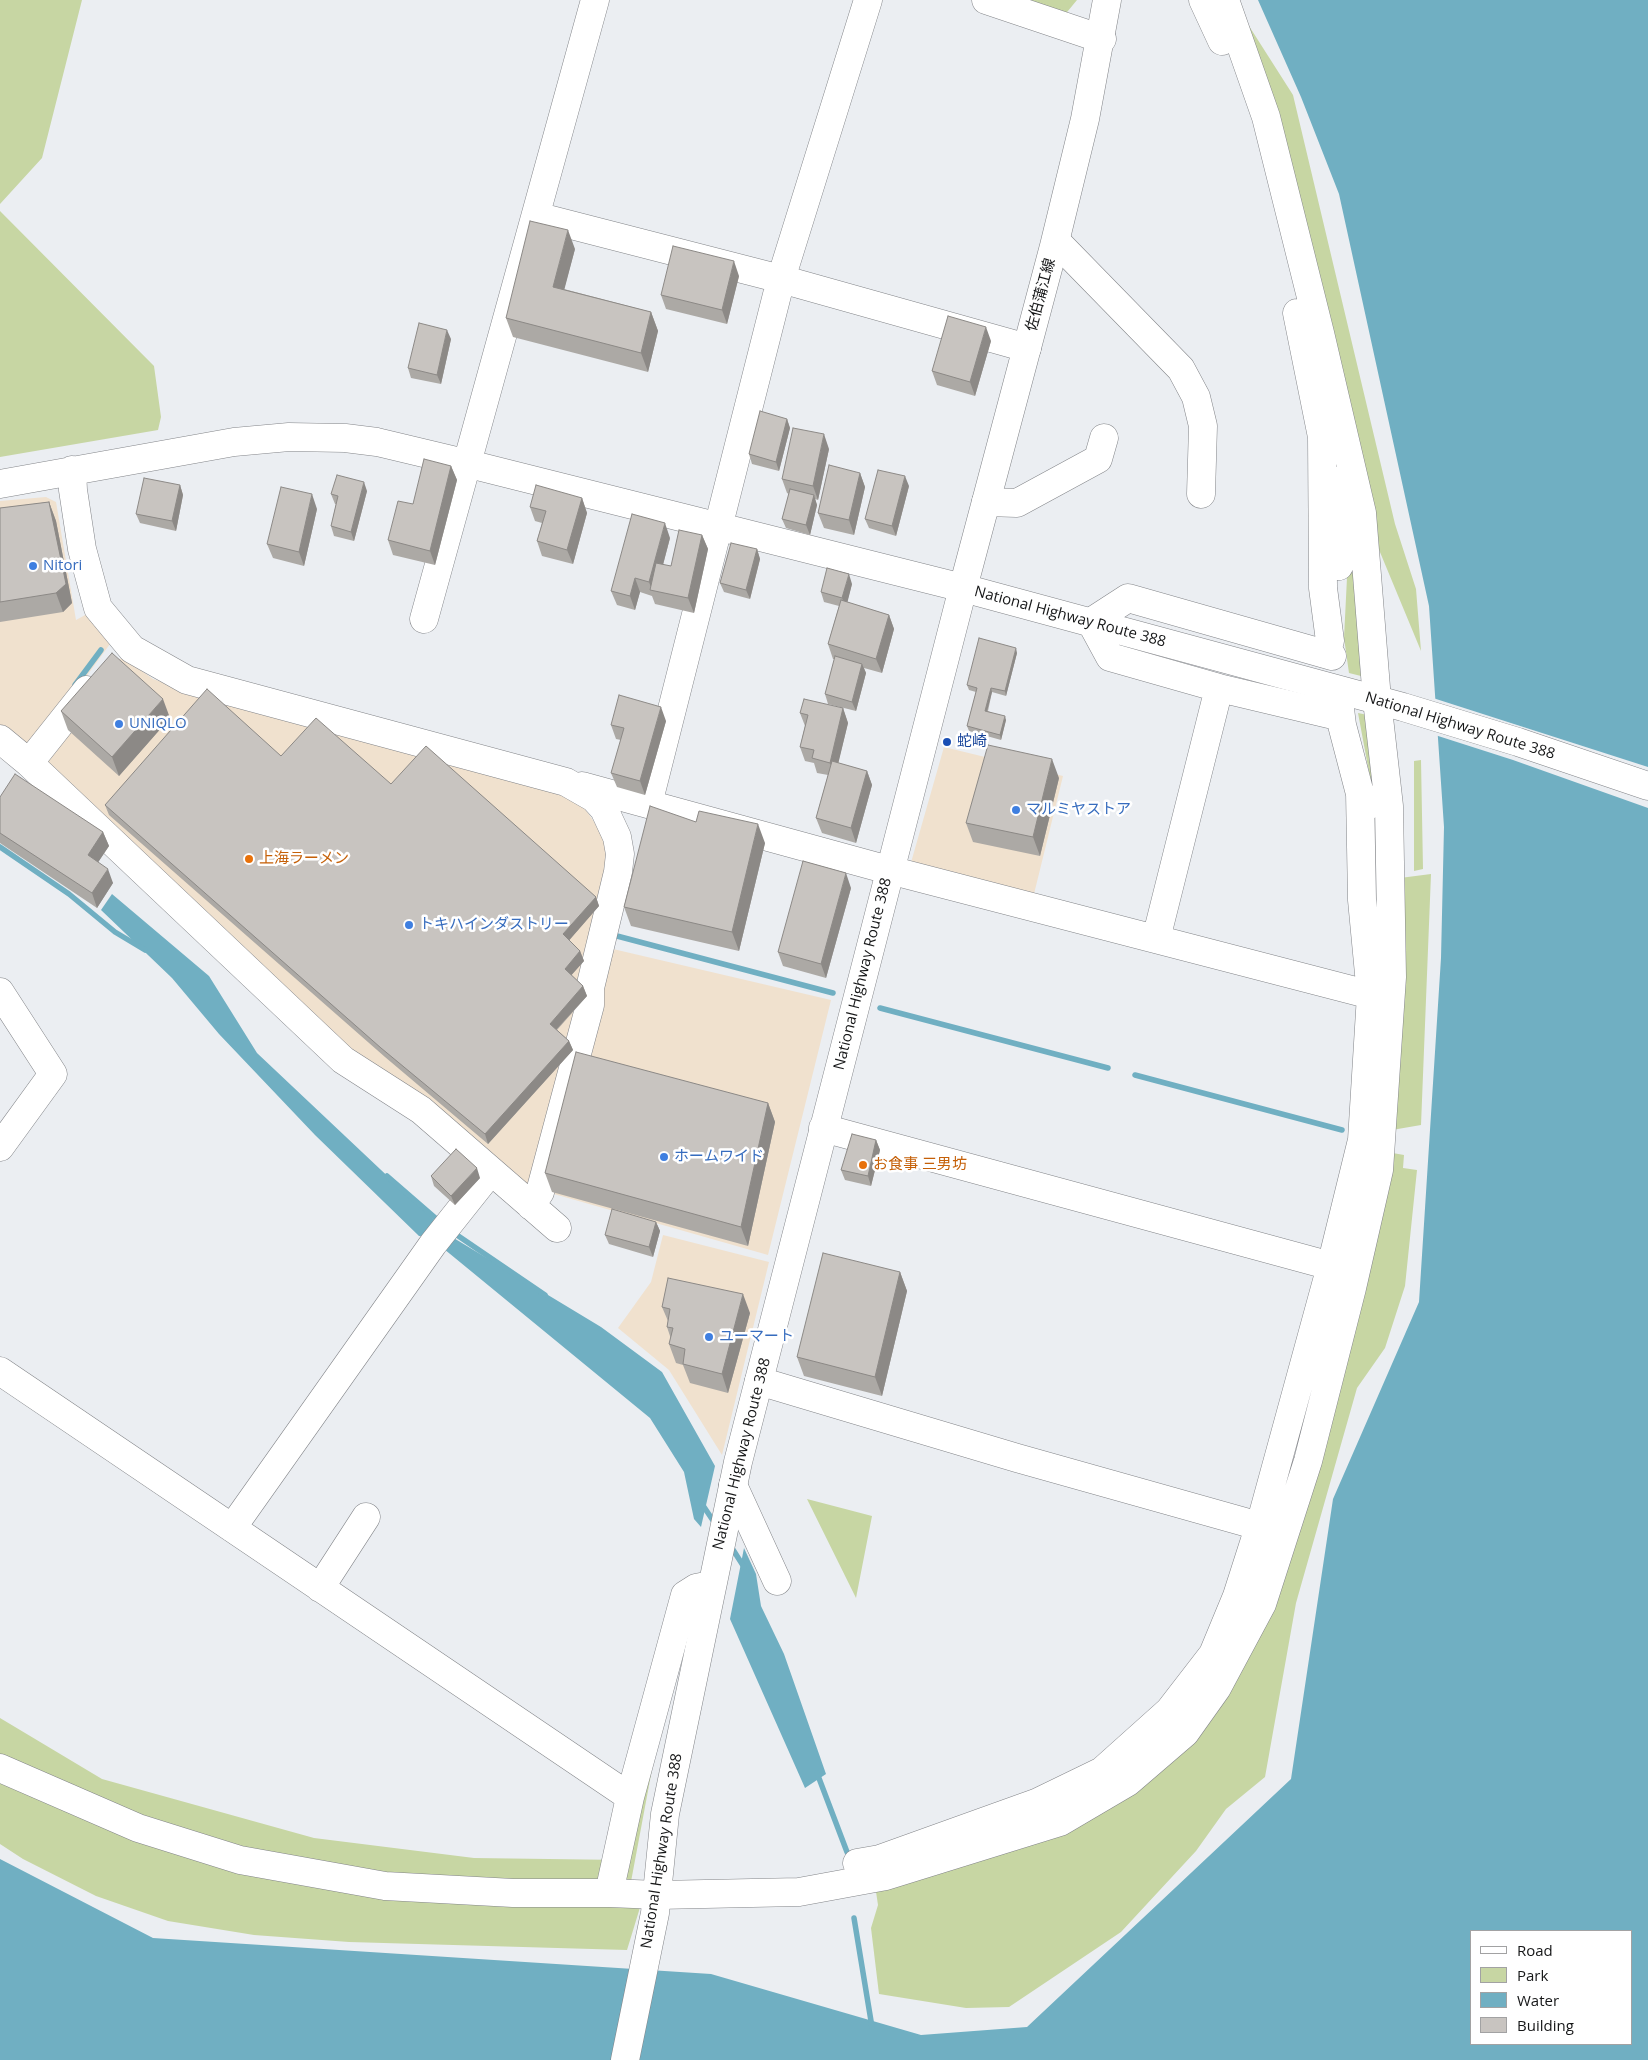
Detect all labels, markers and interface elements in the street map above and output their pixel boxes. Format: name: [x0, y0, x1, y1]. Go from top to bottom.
street label: 佐伯蒲江線: [1023, 256, 1059, 334]
place label: Nitori: [43, 557, 82, 575]
marker: Nitori: [27, 560, 39, 572]
street label: National Highway Route 388: [972, 583, 1168, 651]
street label: National Highway Route 388: [1363, 689, 1557, 763]
place label: UNIQLO: [129, 715, 187, 733]
marker: UNIQLO: [113, 718, 125, 730]
place label: 蛇崎: [957, 733, 987, 751]
marker: 蛇崎: [941, 736, 953, 748]
place label: マルミヤストア: [1026, 801, 1131, 819]
marker: マルミヤストア: [1010, 804, 1022, 816]
place label: 上海ラーメン: [259, 850, 349, 868]
marker: 上海ラーメン: [243, 853, 255, 865]
street label: National Highway Route 388: [830, 876, 896, 1072]
place label: トキハインダストリー: [419, 916, 569, 934]
marker: トキハインダストリー: [403, 919, 415, 931]
place label: ホームワイド: [674, 1148, 764, 1166]
marker: ホームワイド: [658, 1151, 670, 1163]
place label: お食事 三男坊: [873, 1156, 967, 1174]
marker: お食事 三男坊: [857, 1159, 869, 1171]
place label: ユーマート: [719, 1328, 794, 1346]
marker: ユーマート: [703, 1331, 715, 1343]
street label: National Highway Route 388: [709, 1356, 775, 1552]
street label: National Highway Route 388: [638, 1752, 686, 1950]
legend: [1470, 1930, 1633, 2045]
text: Road: [1517, 1940, 1553, 1960]
text: Park: [1517, 1965, 1548, 1985]
text: Water: [1517, 1990, 1559, 2010]
text: Building: [1517, 2015, 1574, 2035]

